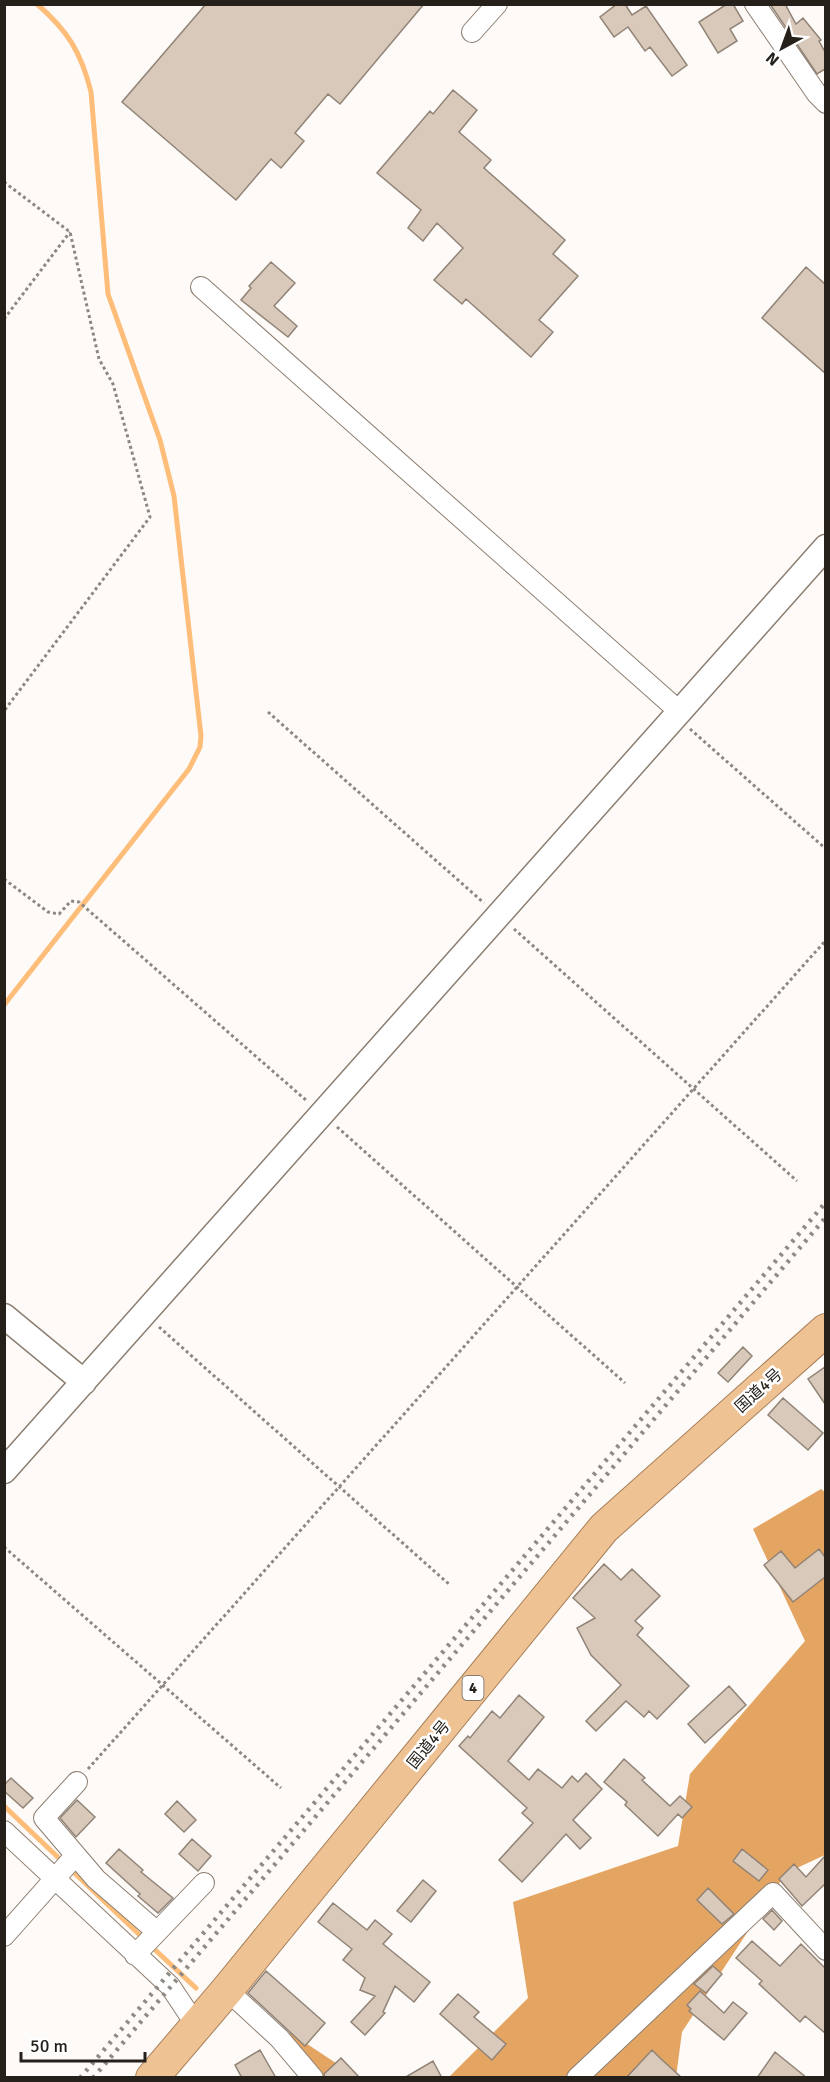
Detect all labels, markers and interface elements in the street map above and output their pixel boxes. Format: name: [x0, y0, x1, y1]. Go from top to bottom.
north arrow: [752, 18, 812, 78]
text: N: [762, 47, 784, 70]
street label: 国道4号: [731, 1364, 786, 1417]
road number: 4: [462, 1676, 484, 1700]
street label: 国道4号: [403, 1716, 454, 1773]
scale bar: [21, 2025, 146, 2063]
text: 50 m: [30, 2035, 68, 2057]

